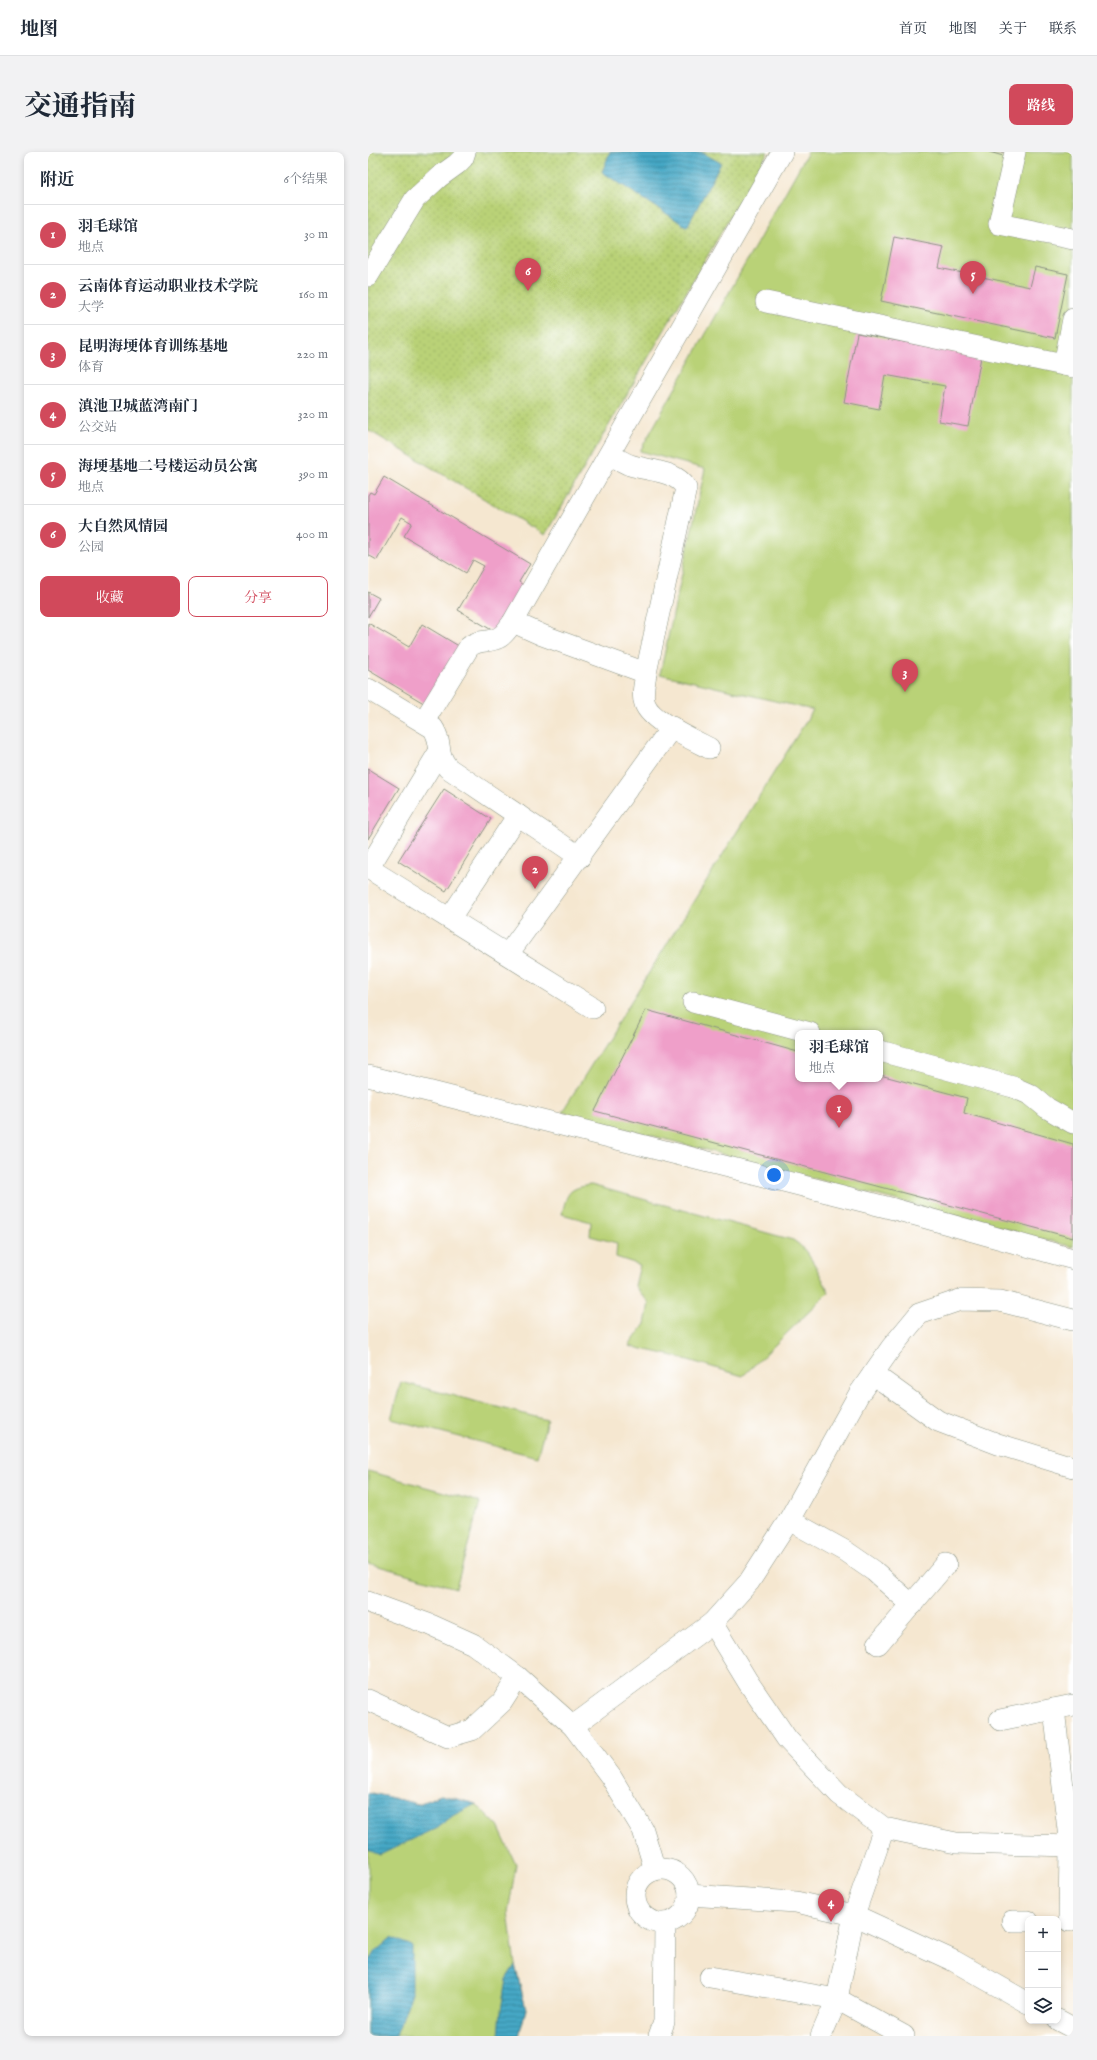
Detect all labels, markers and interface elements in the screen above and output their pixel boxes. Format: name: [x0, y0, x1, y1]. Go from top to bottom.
text: 地图: [20, 18, 58, 42]
text: 首页: [899, 20, 927, 38]
text: 地图: [949, 20, 977, 38]
text: 关于: [999, 20, 1027, 38]
text: 联系: [1049, 20, 1077, 38]
button: 路线: [1009, 84, 1073, 125]
text: 交通指南: [24, 90, 136, 125]
text: 附近: [40, 170, 74, 191]
text: 6个结果: [284, 171, 328, 188]
text: 羽毛球馆: [78, 217, 138, 236]
text: 1: [51, 226, 55, 243]
text: 30 m: [304, 226, 328, 243]
text: 地点: [78, 239, 104, 256]
pin: 6: [515, 258, 541, 291]
pin: 5: [960, 261, 986, 294]
text: 云南体育运动职业技术学院: [78, 277, 258, 296]
text: 2: [50, 286, 56, 303]
text: 160 m: [298, 286, 328, 303]
text: 大学: [78, 299, 104, 316]
text: 昆明海埂体育训练基地: [78, 337, 228, 356]
text: 3: [51, 346, 55, 363]
text: 220 m: [297, 346, 328, 363]
text: 体育: [78, 359, 104, 376]
text: 滇池卫城蓝湾南门: [78, 397, 198, 416]
text: 4: [50, 406, 56, 423]
text: 320 m: [298, 406, 328, 423]
text: 公交站: [78, 419, 117, 436]
text: 海埂基地二号楼运动员公寓: [78, 457, 258, 476]
text: 5: [51, 466, 55, 483]
text: 390 m: [298, 466, 328, 483]
text: 地点: [78, 479, 104, 496]
text: 大自然风情园: [78, 517, 168, 536]
text: 6: [50, 526, 56, 543]
text: 400 m: [296, 526, 328, 543]
text: 公园: [78, 539, 104, 556]
button: 收藏: [40, 576, 180, 617]
button: 分享: [188, 576, 328, 617]
pin: 3: [892, 659, 918, 692]
pin: 2: [522, 856, 548, 889]
popup: [795, 1030, 883, 1082]
text: 羽毛球馆: [809, 1038, 869, 1057]
text: 地点: [809, 1060, 835, 1077]
pin: 1: [826, 1095, 852, 1128]
your location: [764, 1165, 784, 1185]
pin: 4: [818, 1889, 844, 1922]
map controls: [1025, 1916, 1061, 2024]
button: +: [1025, 1916, 1061, 1952]
button: −: [1025, 1952, 1061, 1988]
button: layers: [1025, 1988, 1061, 2024]

